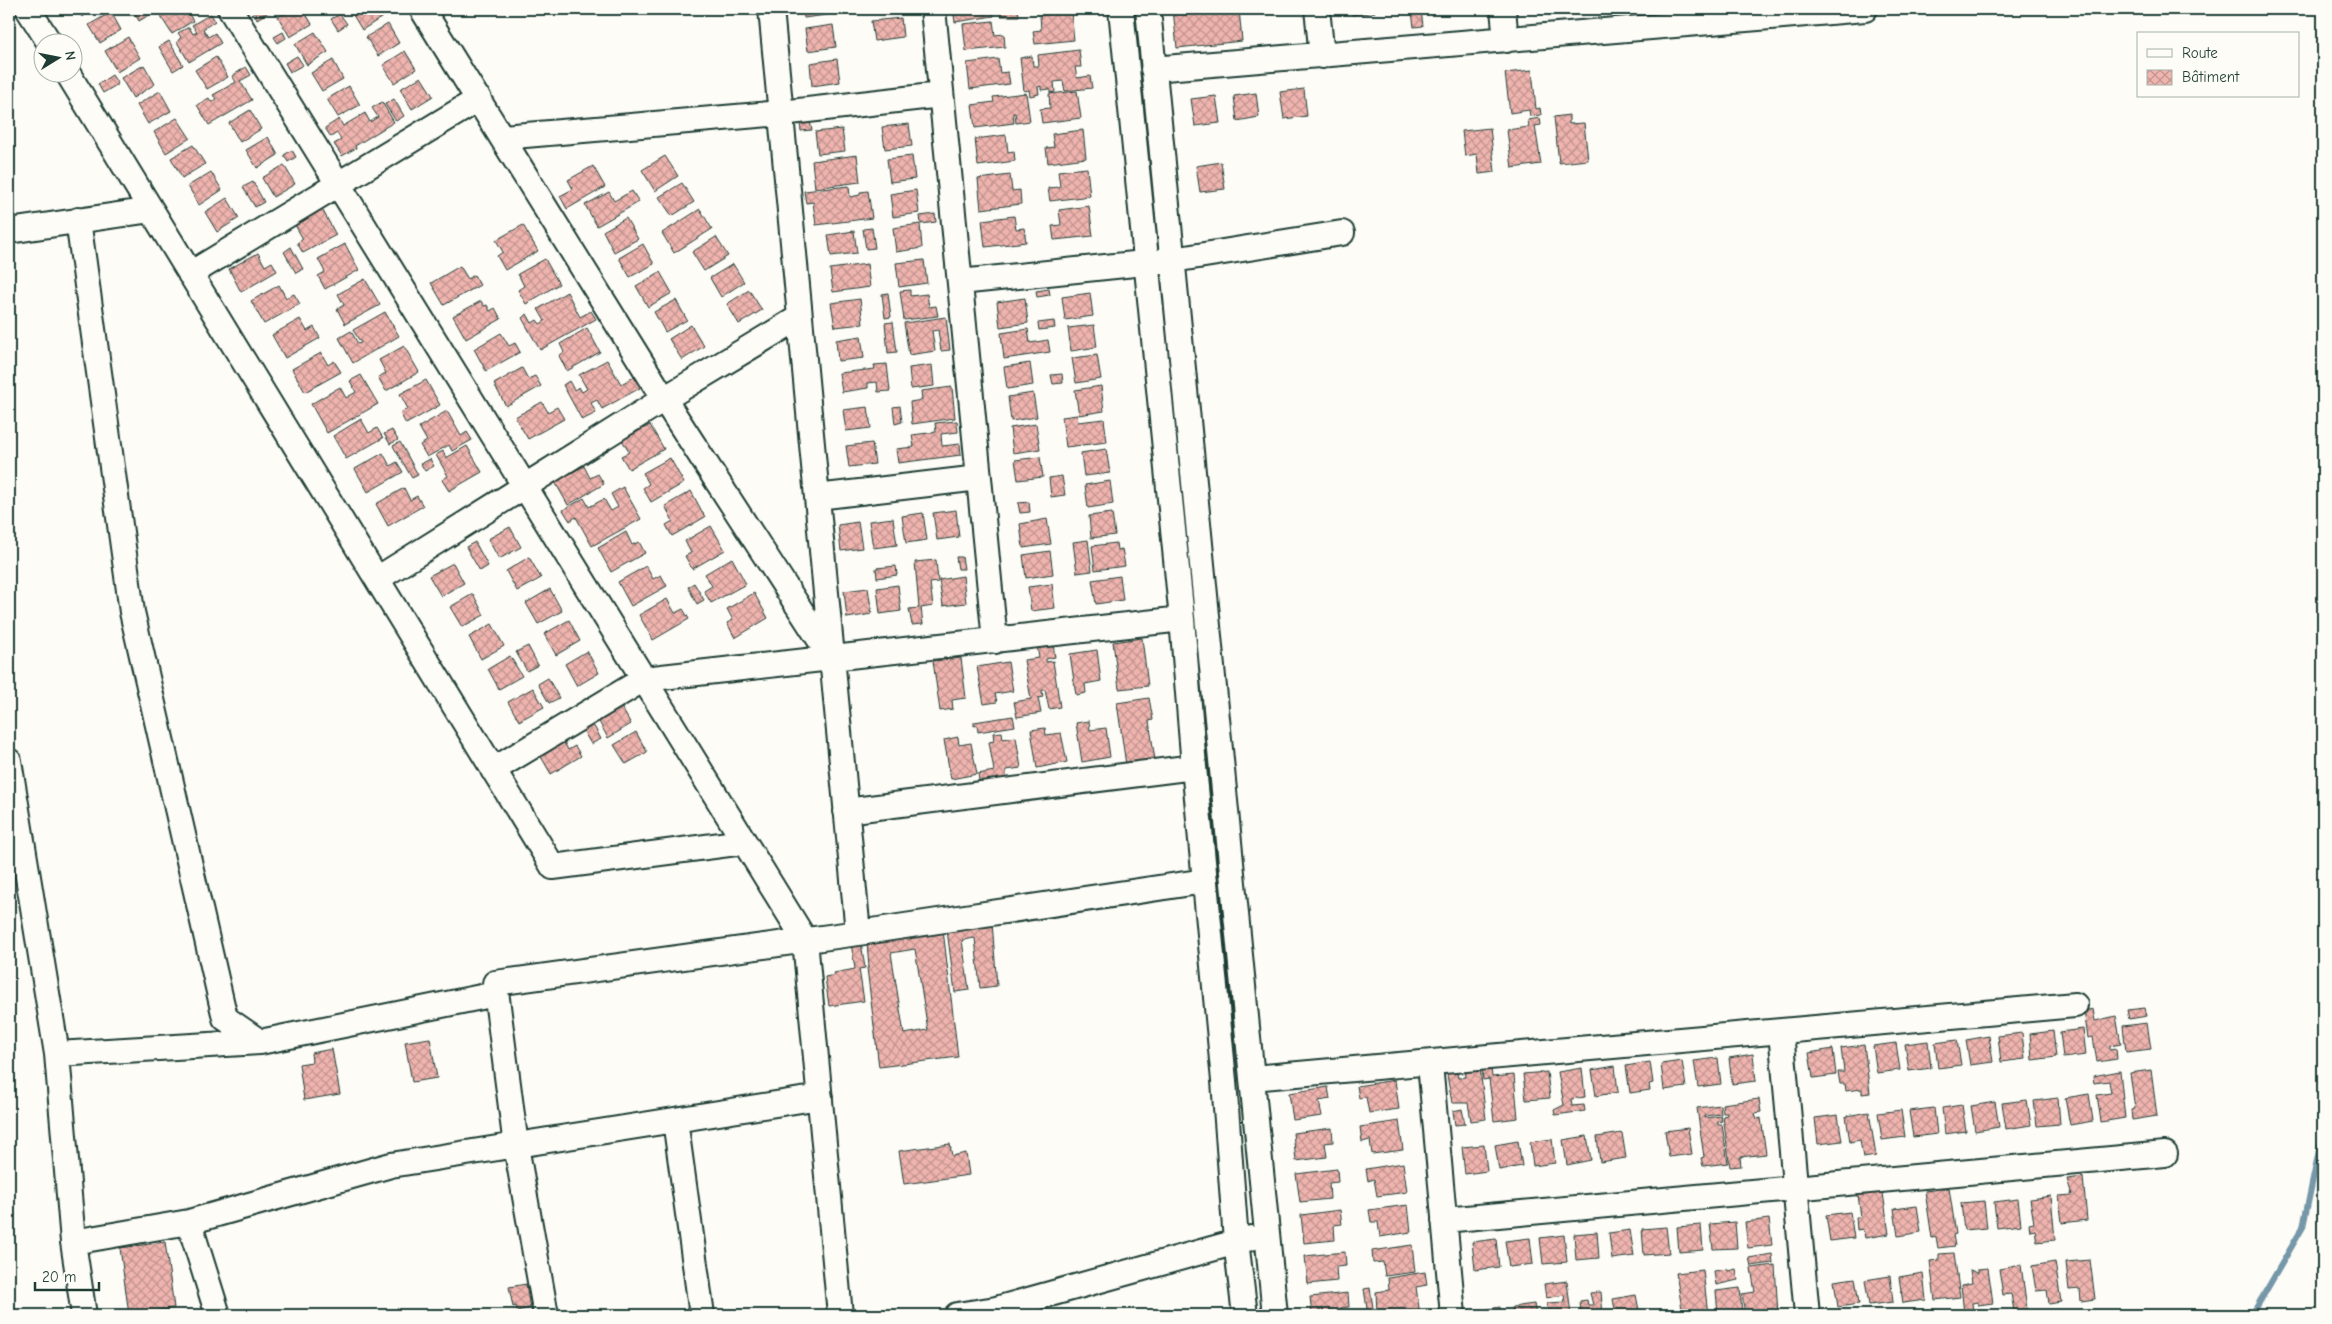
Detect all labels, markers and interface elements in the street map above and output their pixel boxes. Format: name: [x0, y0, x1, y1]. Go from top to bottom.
north arrow: [32, 32, 82, 82]
legend: [2137, 32, 2300, 98]
text: Route: [2182, 44, 2218, 62]
text: N: [61, 50, 79, 62]
text: Bâtiment: [2182, 68, 2240, 86]
scale bar: [35, 1259, 99, 1291]
text: 20 m: [42, 1268, 76, 1286]

